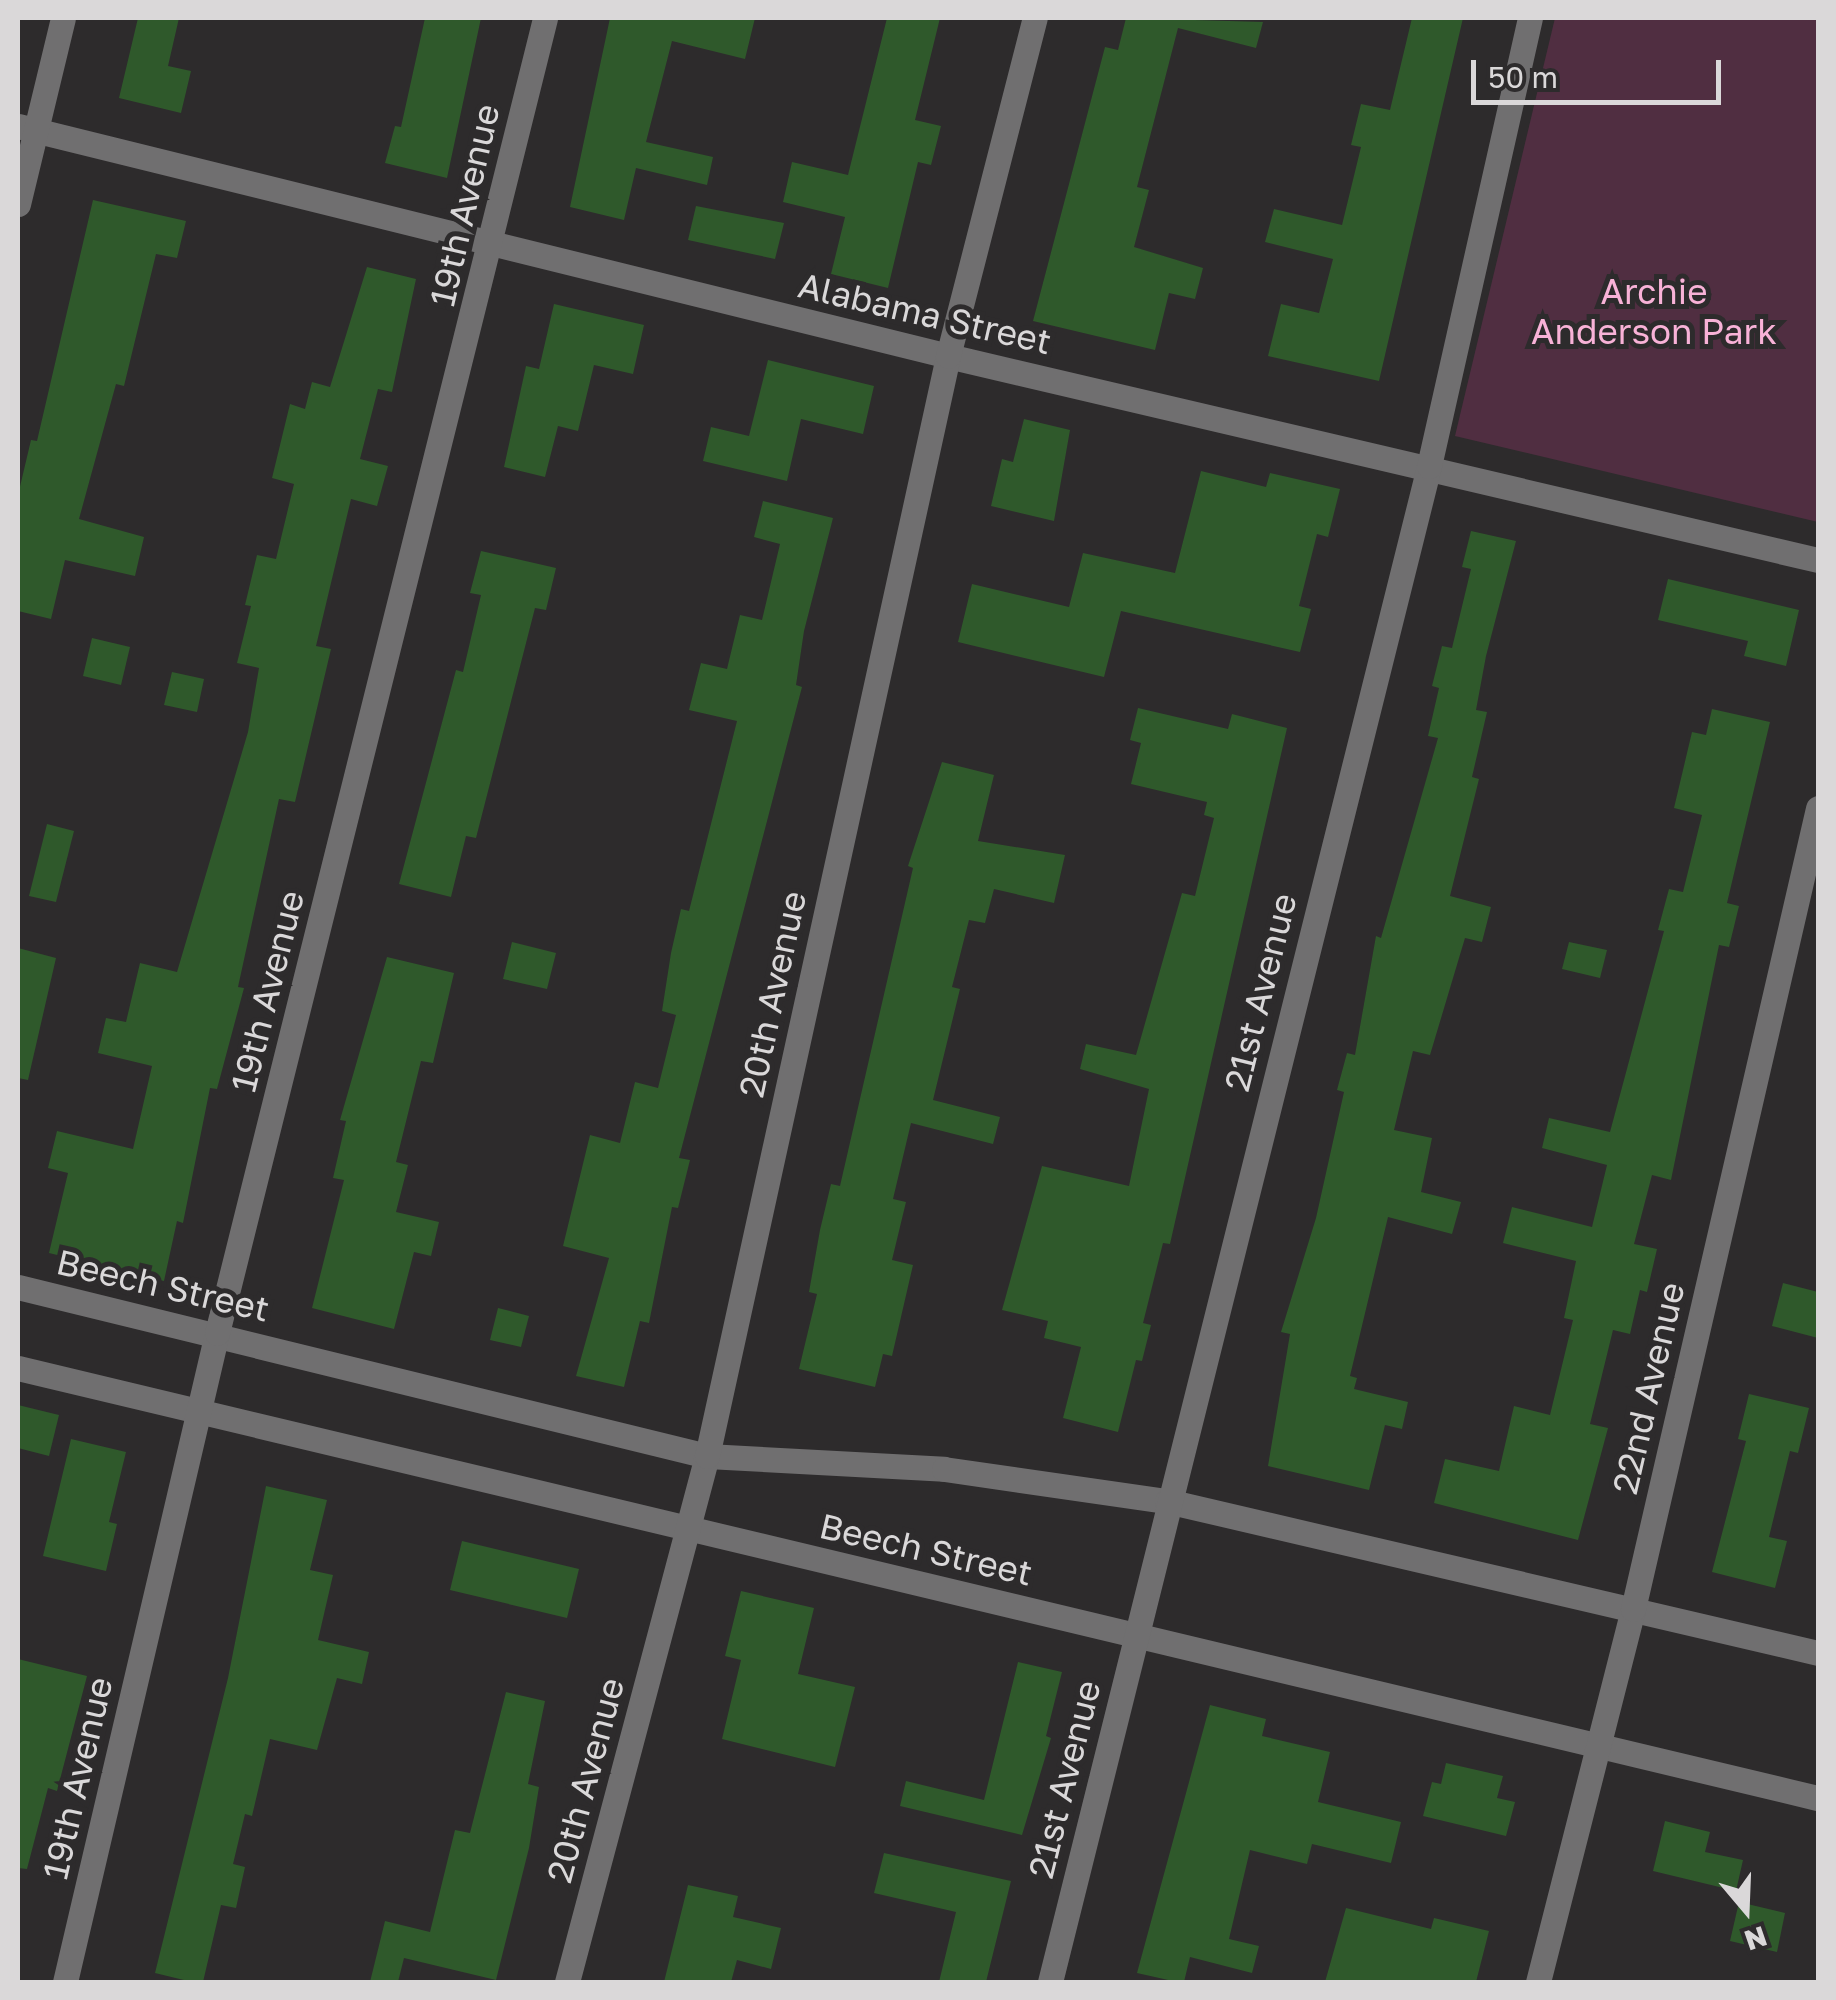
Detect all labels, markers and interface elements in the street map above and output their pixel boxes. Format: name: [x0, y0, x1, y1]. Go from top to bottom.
scale bar: [1476, 40, 1726, 102]
text: 50 m: [1488, 59, 1558, 95]
street label: 19th Avenue: [420, 100, 508, 310]
street label: Alabama Street: [795, 264, 1055, 362]
park label: Archie Anderson Park: [1531, 270, 1777, 352]
street label: 19th Avenue: [222, 886, 312, 1096]
street label: 20th Avenue: [730, 887, 814, 1101]
street label: 21st Avenue: [1215, 889, 1305, 1095]
street label: Beech Street: [53, 1240, 273, 1330]
street label: 22nd Avenue: [1603, 1278, 1693, 1498]
street label: Beech Street: [816, 1504, 1036, 1594]
street label: 19th Avenue: [33, 1673, 121, 1883]
street label: 20th Avenue: [538, 1673, 632, 1887]
street label: 21st Avenue: [1019, 1676, 1109, 1882]
north arrow: [1696, 1860, 1796, 1960]
text: N: [1740, 1920, 1771, 1958]

